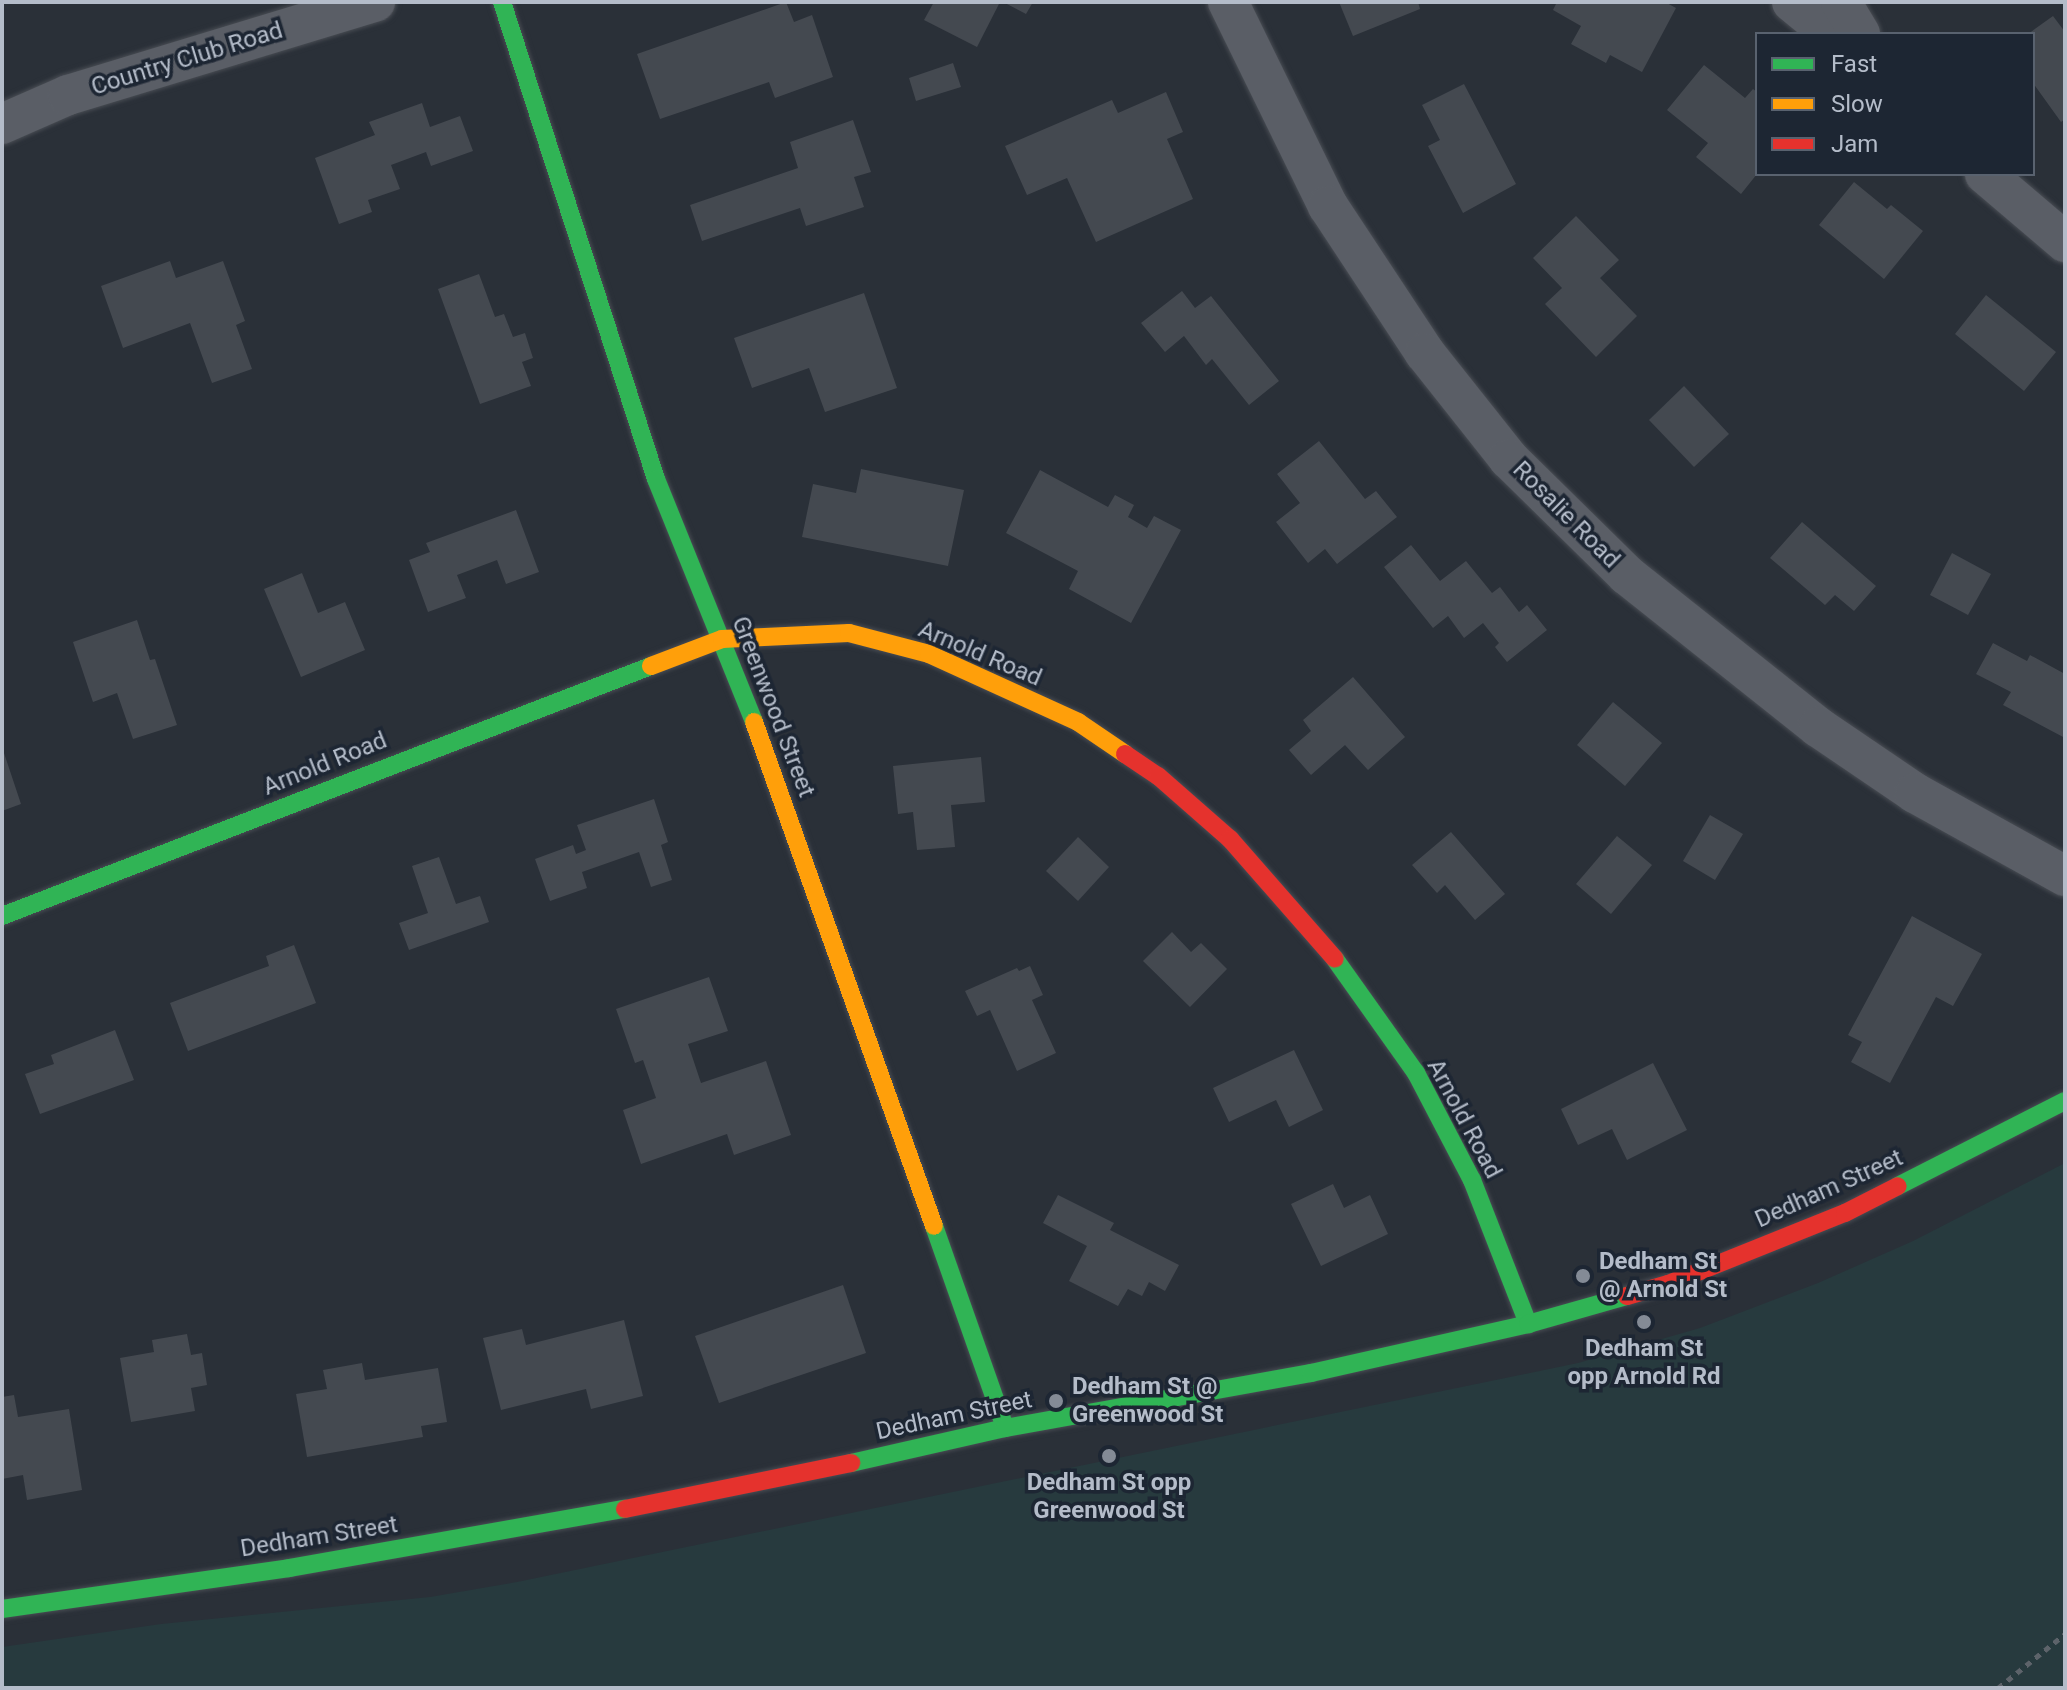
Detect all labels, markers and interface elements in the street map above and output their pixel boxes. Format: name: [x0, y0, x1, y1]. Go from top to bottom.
street label: Country Club Road: [88, 16, 286, 102]
legend: [1755, 32, 2035, 176]
text: Fast: [1831, 50, 1877, 78]
text: Slow: [1831, 90, 1883, 118]
text: Jam: [1831, 130, 1878, 158]
street label: Rosalie Road: [1507, 456, 1625, 574]
street label: Greenwood Street: [725, 613, 821, 801]
street label: Arnold Road: [914, 615, 1046, 693]
street label: Arnold Road: [259, 726, 391, 802]
street label: Arnold Road: [1421, 1054, 1507, 1184]
street label: Dedham Street: [1751, 1144, 1907, 1234]
place label: Dedham St @ Arnold St: [1599, 1248, 1727, 1304]
marker: Dedham St @ Arnold St: [1574, 1267, 1592, 1285]
marker: Dedham St opp Arnold Rd: [1635, 1313, 1653, 1331]
place label: Dedham St opp Arnold Rd: [1567, 1335, 1721, 1391]
place label: Dedham St @ Greenwood St: [1072, 1373, 1223, 1429]
street label: Dedham Street: [873, 1385, 1035, 1447]
marker: Dedham St @ Greenwood St: [1047, 1392, 1065, 1410]
marker: Dedham St opp Greenwood St: [1100, 1447, 1118, 1465]
place label: Dedham St opp Greenwood St: [1027, 1469, 1191, 1525]
street label: Dedham Street: [238, 1510, 400, 1564]

